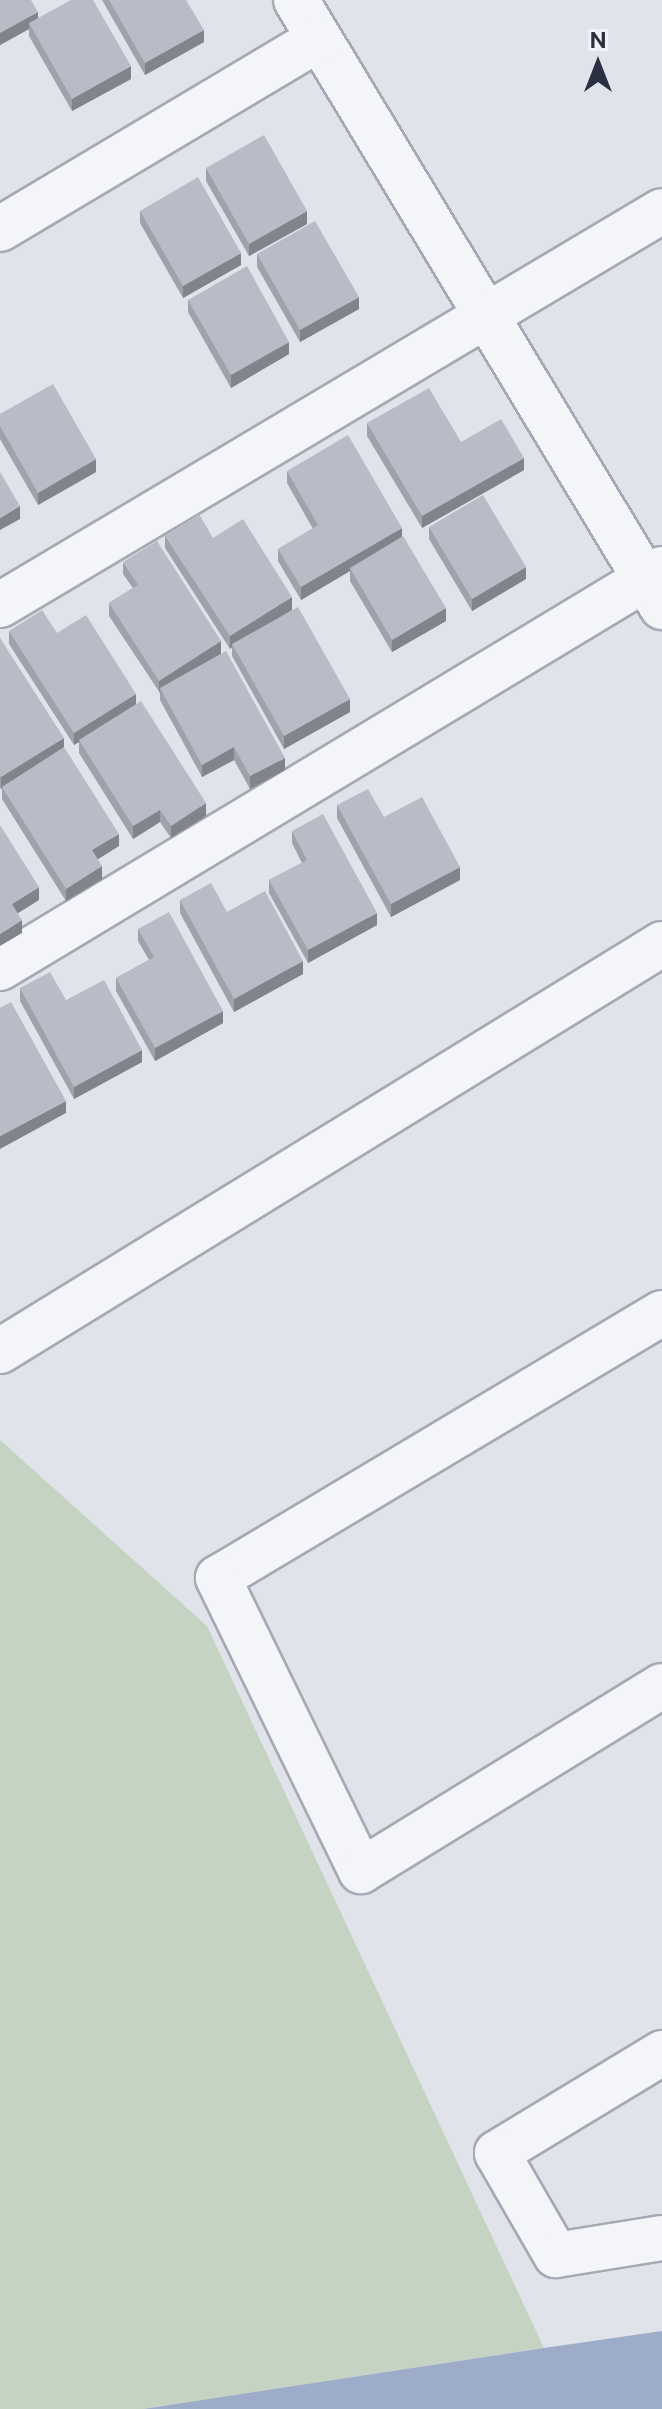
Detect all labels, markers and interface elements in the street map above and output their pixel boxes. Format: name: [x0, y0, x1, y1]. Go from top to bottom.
north arrow: [558, 24, 638, 104]
text: N: [589, 27, 607, 53]

